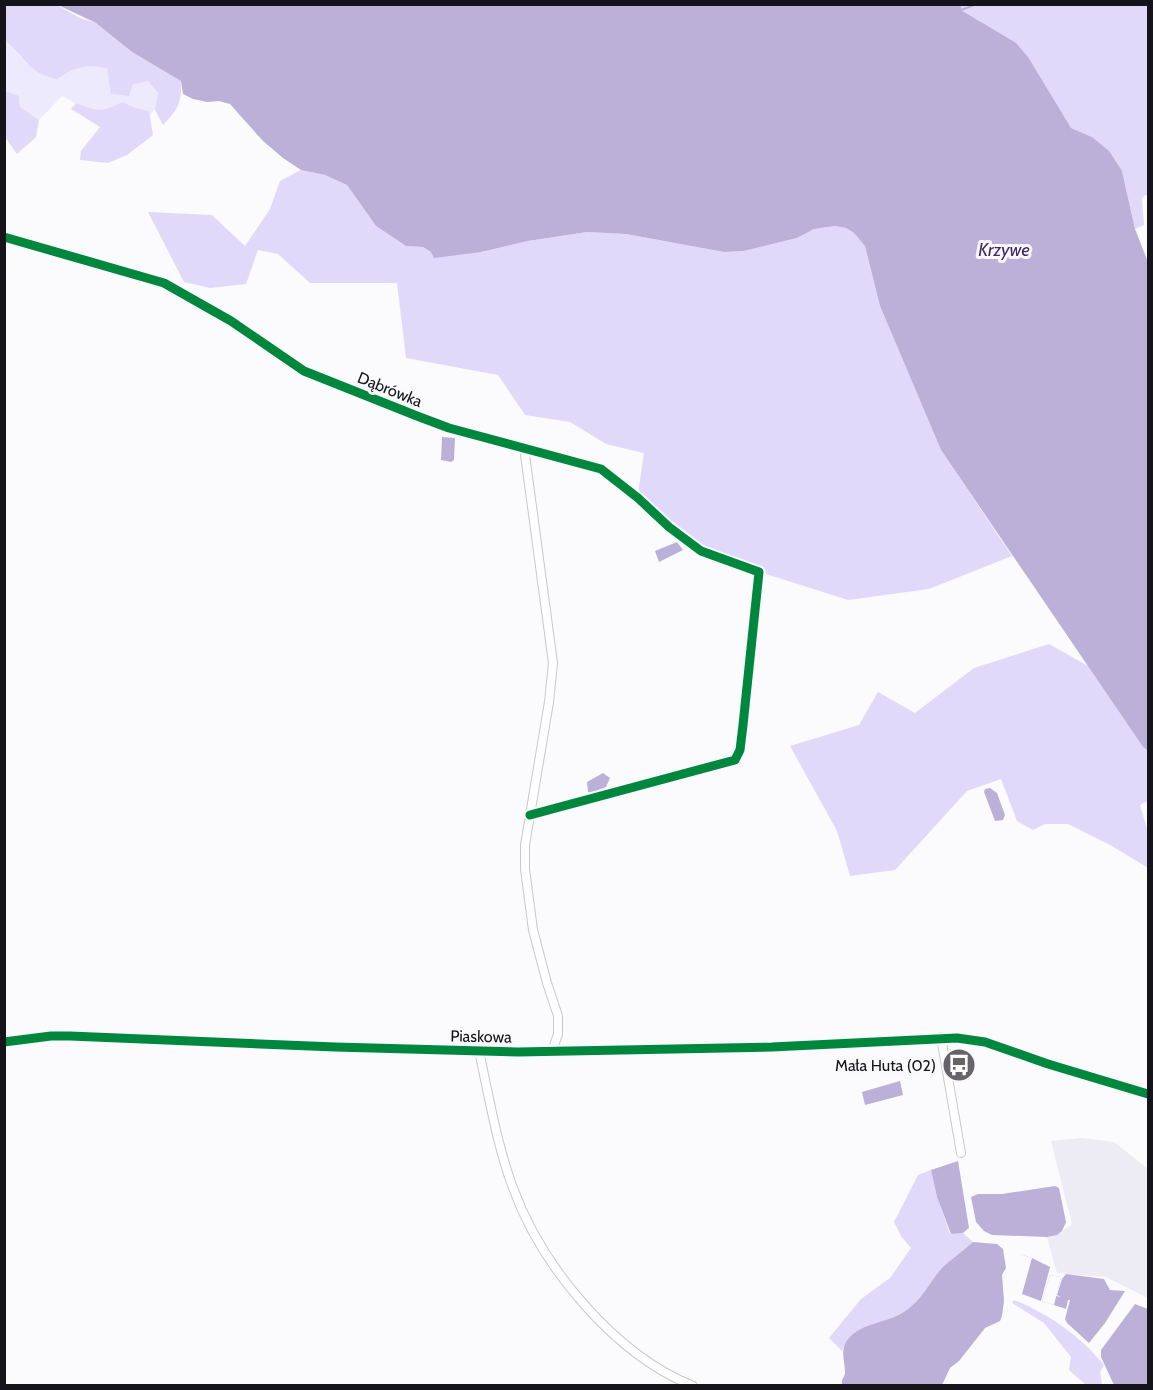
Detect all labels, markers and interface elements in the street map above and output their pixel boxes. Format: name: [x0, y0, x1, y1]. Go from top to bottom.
water label: Krzywe: [978, 239, 1030, 261]
street label: Dąbrówka: [355, 368, 425, 411]
street label: Piaskowa: [450, 1026, 512, 1047]
bus stop icon: Mała Huta (02): [941, 1047, 977, 1083]
place label: Mała Huta (02): [835, 1056, 936, 1075]

